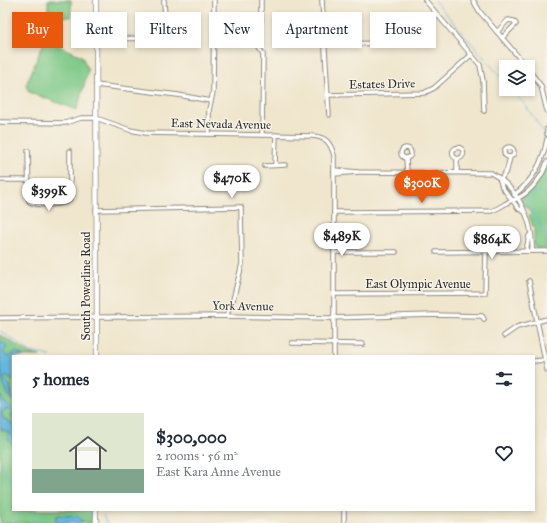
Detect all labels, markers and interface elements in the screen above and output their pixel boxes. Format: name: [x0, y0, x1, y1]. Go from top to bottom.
chip: Buy: [12, 12, 63, 48]
chip: Rent: [71, 12, 127, 48]
chip: Filters: [135, 12, 201, 48]
chip: New: [209, 12, 264, 48]
chip: Apartment: [272, 12, 362, 48]
chip: House: [370, 12, 436, 48]
map controls: [499, 60, 535, 96]
button: layers: [499, 60, 535, 96]
street label: Estates Drive: [349, 76, 415, 92]
street label: East Nevada Avenue: [171, 116, 271, 132]
pin: $470K: [204, 165, 260, 199]
text: $470K: [213, 170, 251, 186]
pin: $300K: [394, 170, 450, 204]
text: $300K: [403, 175, 441, 191]
pin: $399K: [21, 178, 77, 212]
text: $399K: [31, 183, 67, 199]
pin: $489K: [314, 223, 370, 257]
pin: $864K: [464, 226, 520, 260]
text: $489K: [323, 228, 361, 244]
text: $864K: [473, 231, 511, 247]
street label: South Powerline Road: [79, 232, 93, 340]
street label: East Olympic Avenue: [365, 277, 471, 291]
street label: York Avenue: [212, 298, 274, 314]
icon: filters: [493, 368, 515, 390]
text: 5 homes: [32, 369, 89, 390]
text: $300,000: [156, 427, 227, 448]
icon: home: [64, 429, 112, 477]
icon: heart: [493, 442, 515, 464]
text: 2 rooms · 56 m²: [156, 448, 238, 464]
text: East Kara Anne Avenue: [156, 464, 281, 480]

